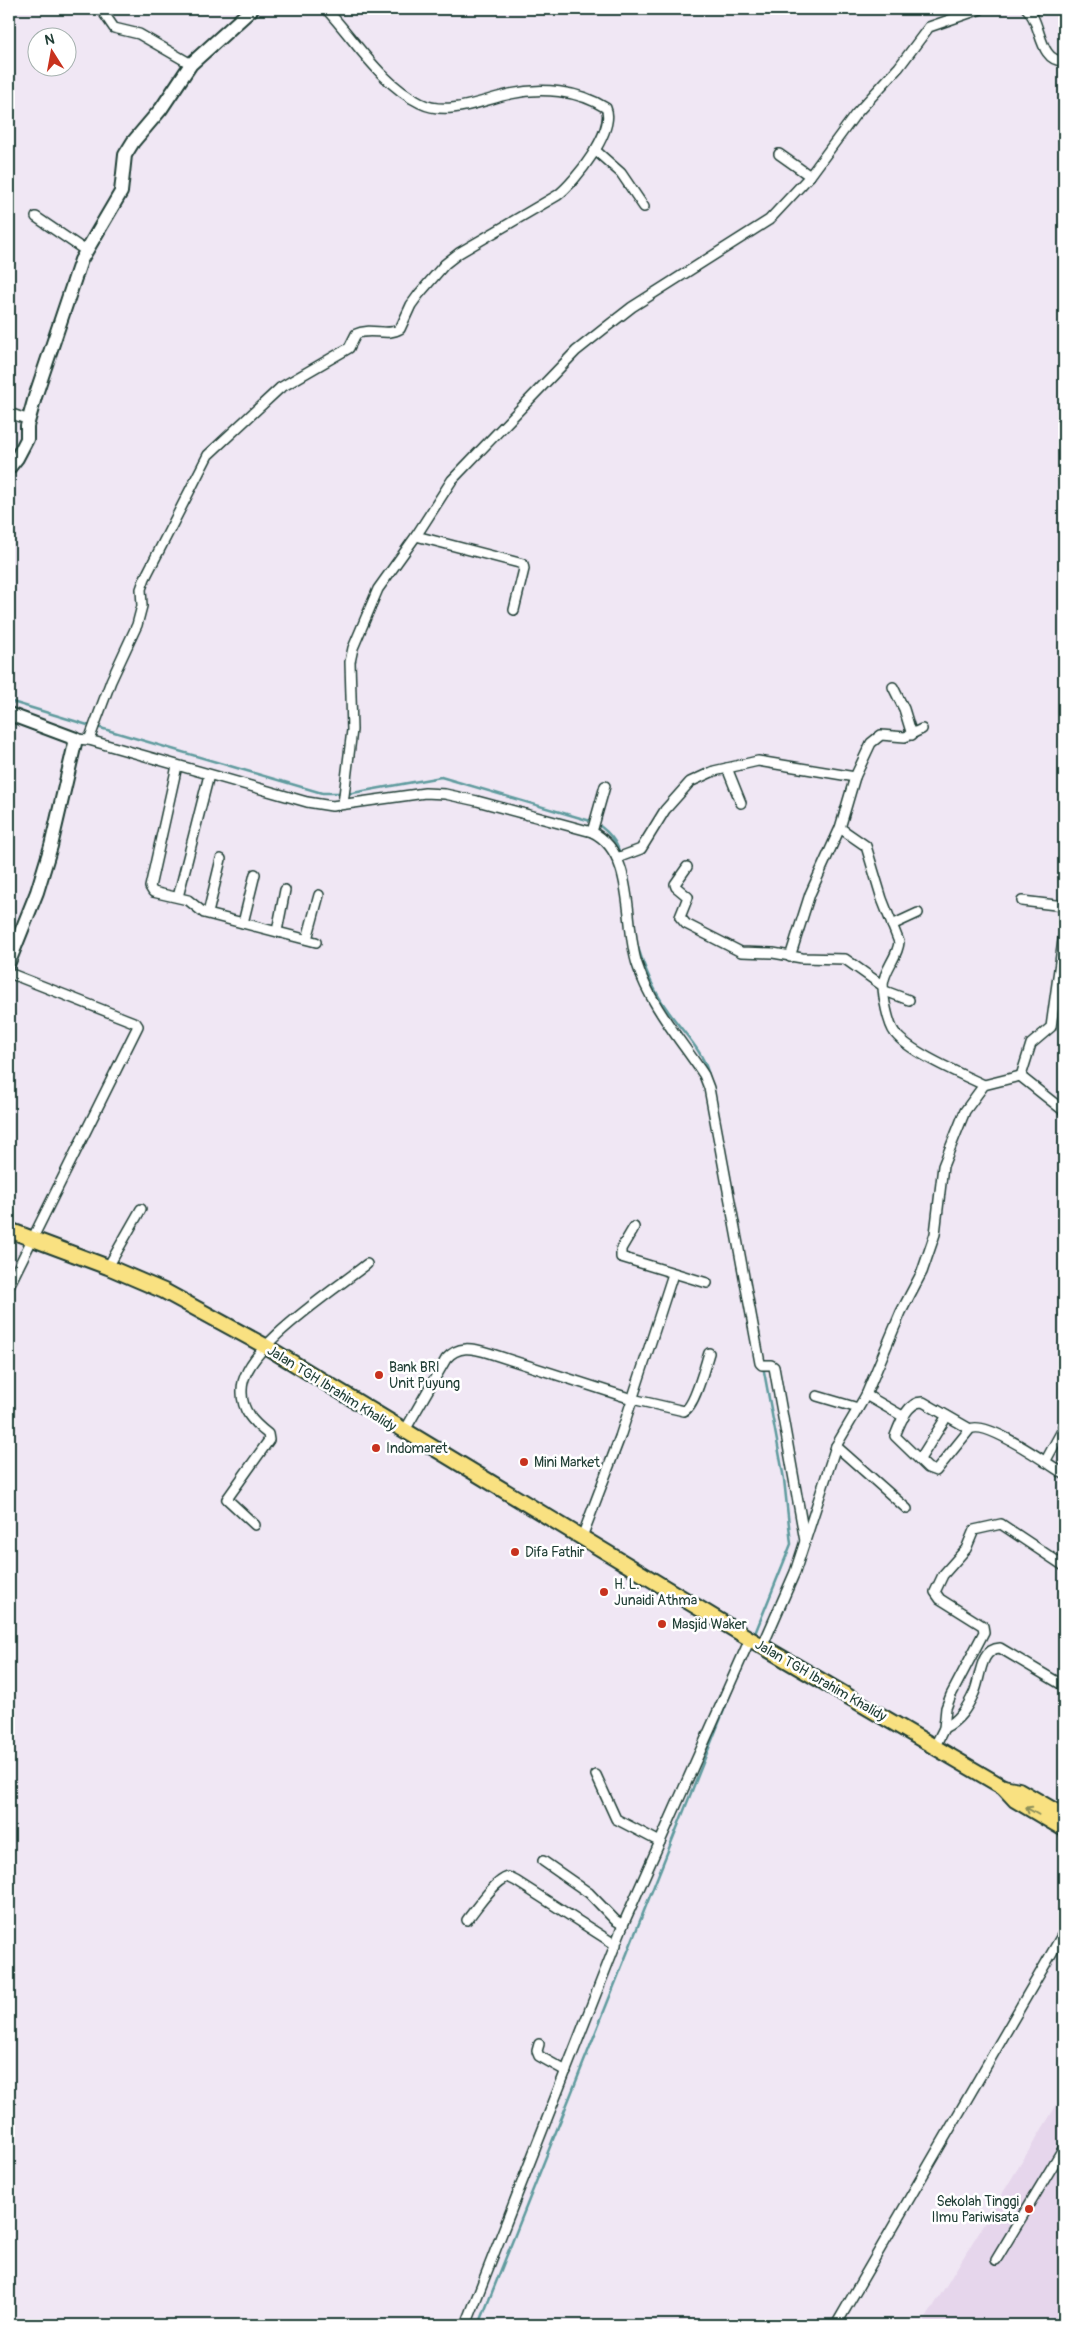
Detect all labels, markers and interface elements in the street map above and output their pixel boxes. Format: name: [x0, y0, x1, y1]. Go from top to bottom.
north arrow: [28, 28, 78, 78]
text: N: [43, 30, 56, 49]
street label: Jalan TGH Ibrahim Khalidy: [264, 1342, 399, 1435]
place label: Bank BRI Unit Puyung: [389, 1359, 460, 1392]
marker: Bank BRI Unit Puyung: [373, 1369, 385, 1381]
place label: Indomaret: [386, 1440, 448, 1457]
marker: Indomaret: [370, 1442, 382, 1454]
place label: Mini Market: [534, 1454, 600, 1471]
marker: Mini Market: [518, 1456, 530, 1468]
place label: Difa Fathir: [525, 1544, 584, 1561]
marker: Difa Fathir: [509, 1546, 521, 1558]
place label: H. L. Junaidi Athma: [614, 1576, 697, 1609]
marker: H. L. Junaidi Athma: [598, 1586, 610, 1598]
place label: Masjid Waker: [672, 1616, 747, 1633]
marker: Masjid Waker: [656, 1618, 668, 1630]
street label: Jalan TGH Ibrahim Khalidy: [752, 1636, 890, 1725]
one-way arrow: [1025, 1805, 1039, 1815]
place label: Sekolah Tinggi Ilmu Pariwisata: [932, 2193, 1019, 2226]
marker: Sekolah Tinggi Ilmu Pariwisata: [1023, 2203, 1035, 2215]

